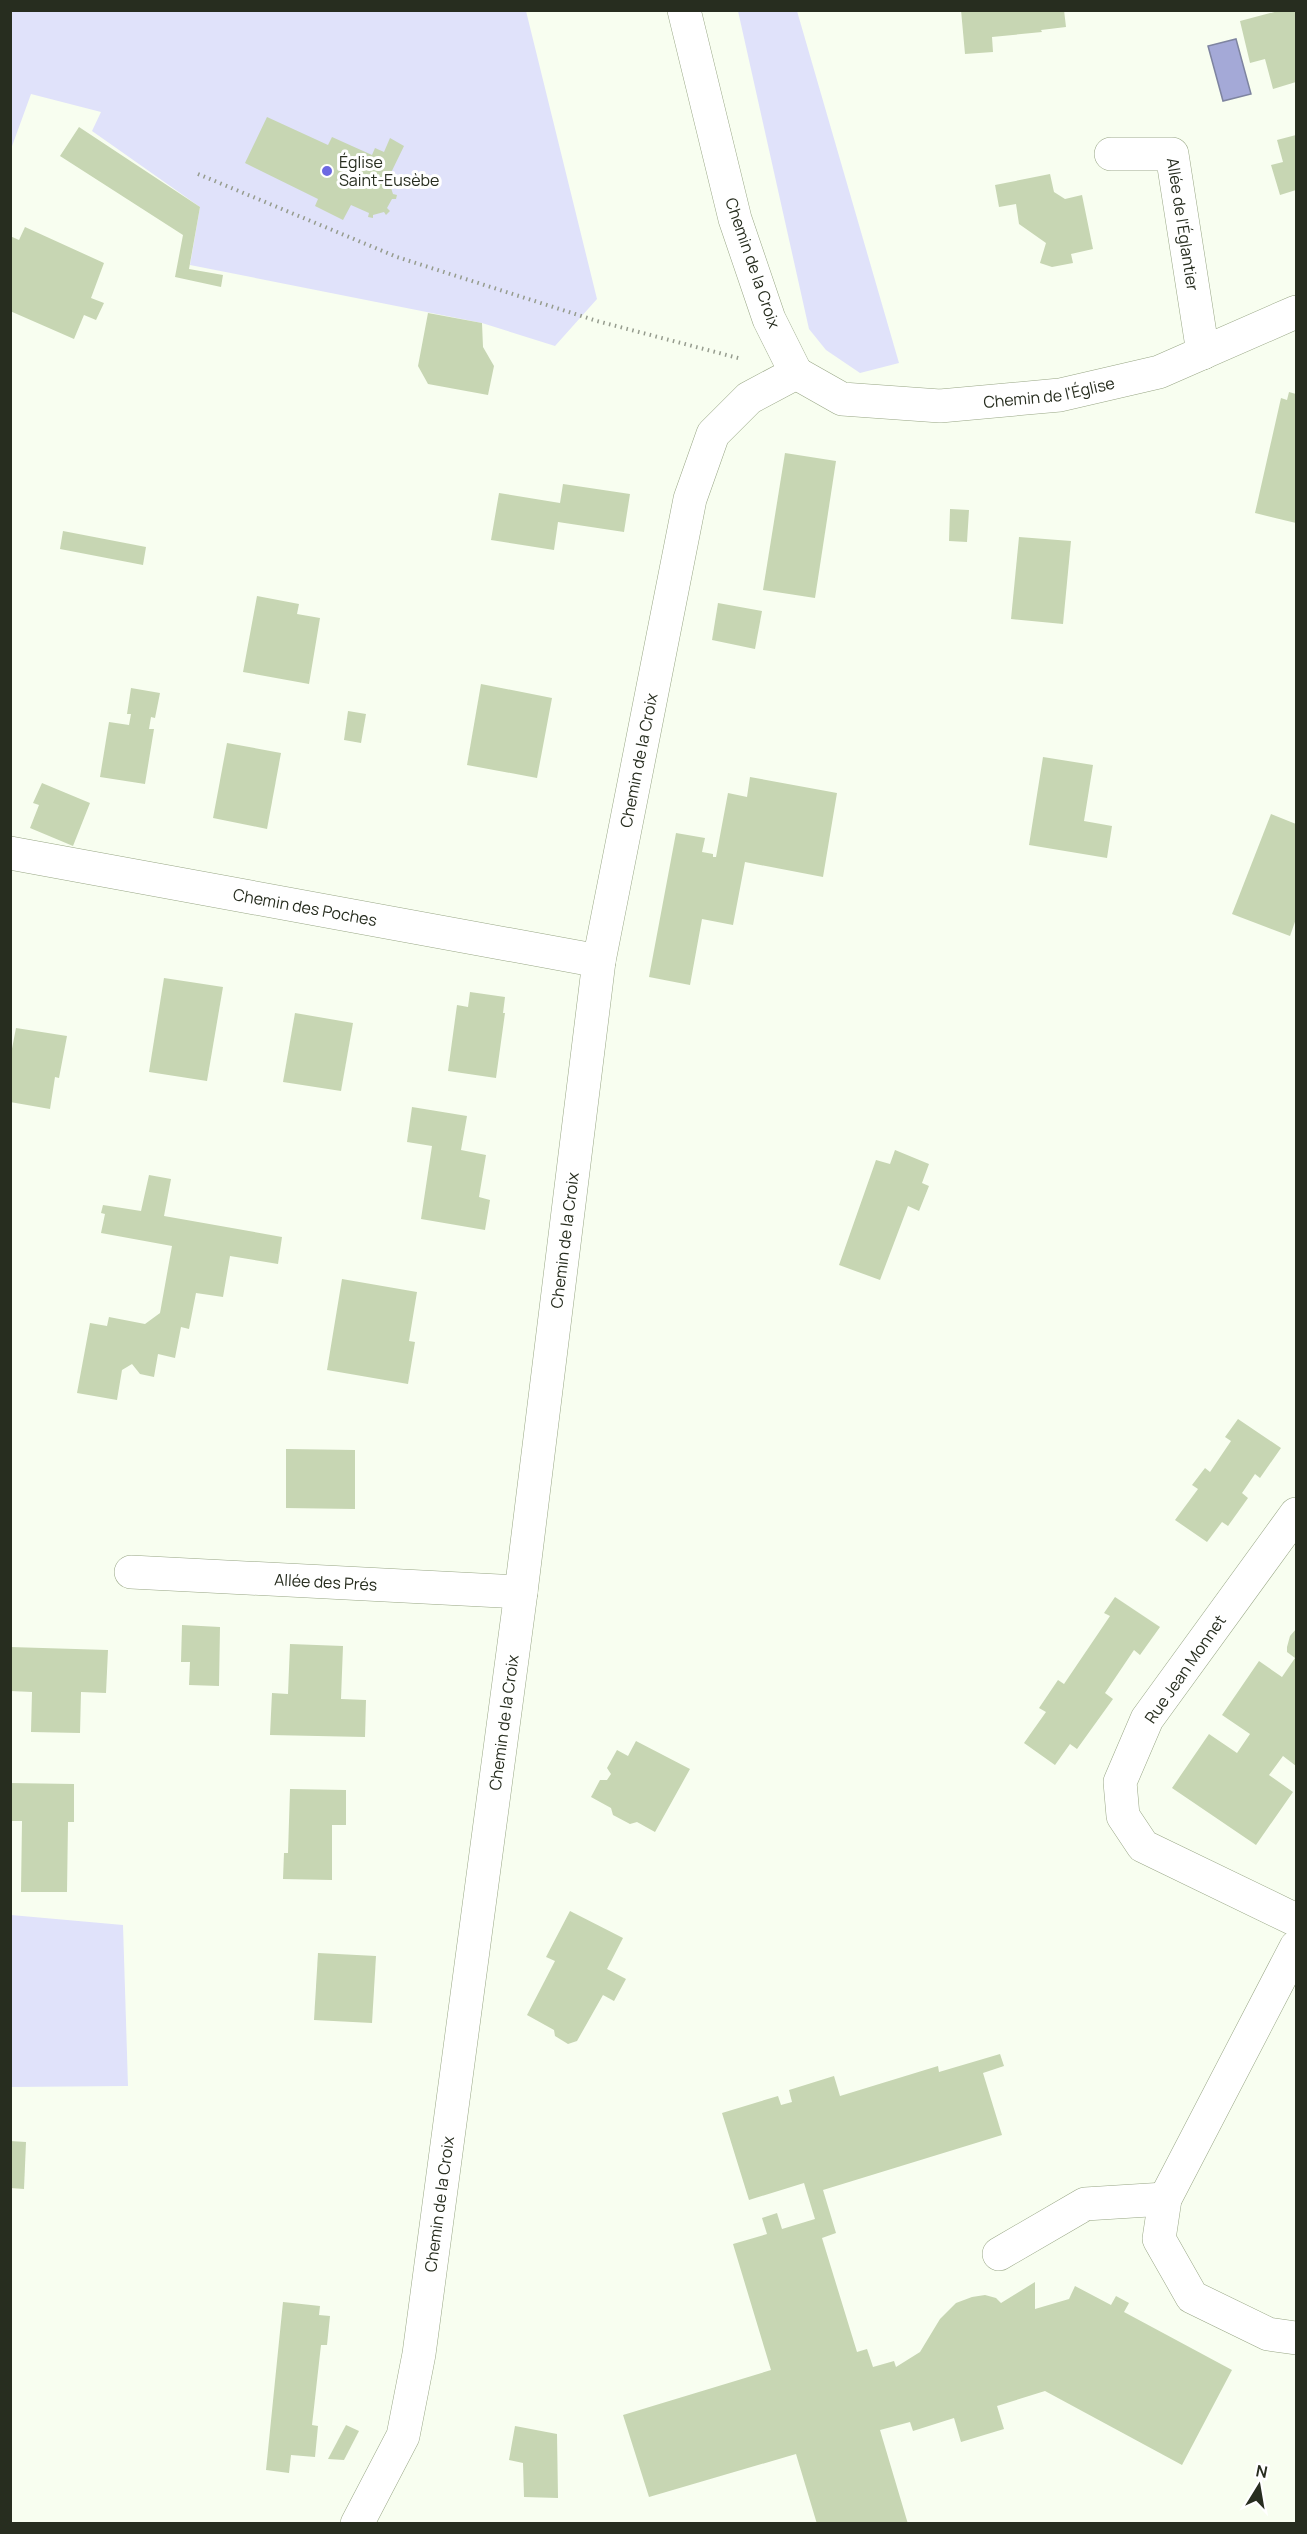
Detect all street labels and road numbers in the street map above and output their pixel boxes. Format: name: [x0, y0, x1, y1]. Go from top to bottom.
street label: Allée de l'Églantier: [1162, 156, 1204, 292]
street label: Chemin de la Croix: [720, 195, 786, 332]
street label: Chemin de l'Église: [982, 372, 1117, 413]
street label: Chemin de la Croix: [615, 691, 663, 830]
street label: Chemin des Poches: [231, 883, 379, 931]
street label: Chemin de la Croix: [545, 1171, 584, 1310]
street label: Allée des Prés: [274, 1568, 378, 1596]
street label: Rue Jean Monnet: [1139, 1610, 1231, 1728]
street label: Chemin de la Croix: [484, 1653, 524, 1792]
street label: Chemin de la Croix: [419, 2134, 459, 2273]

